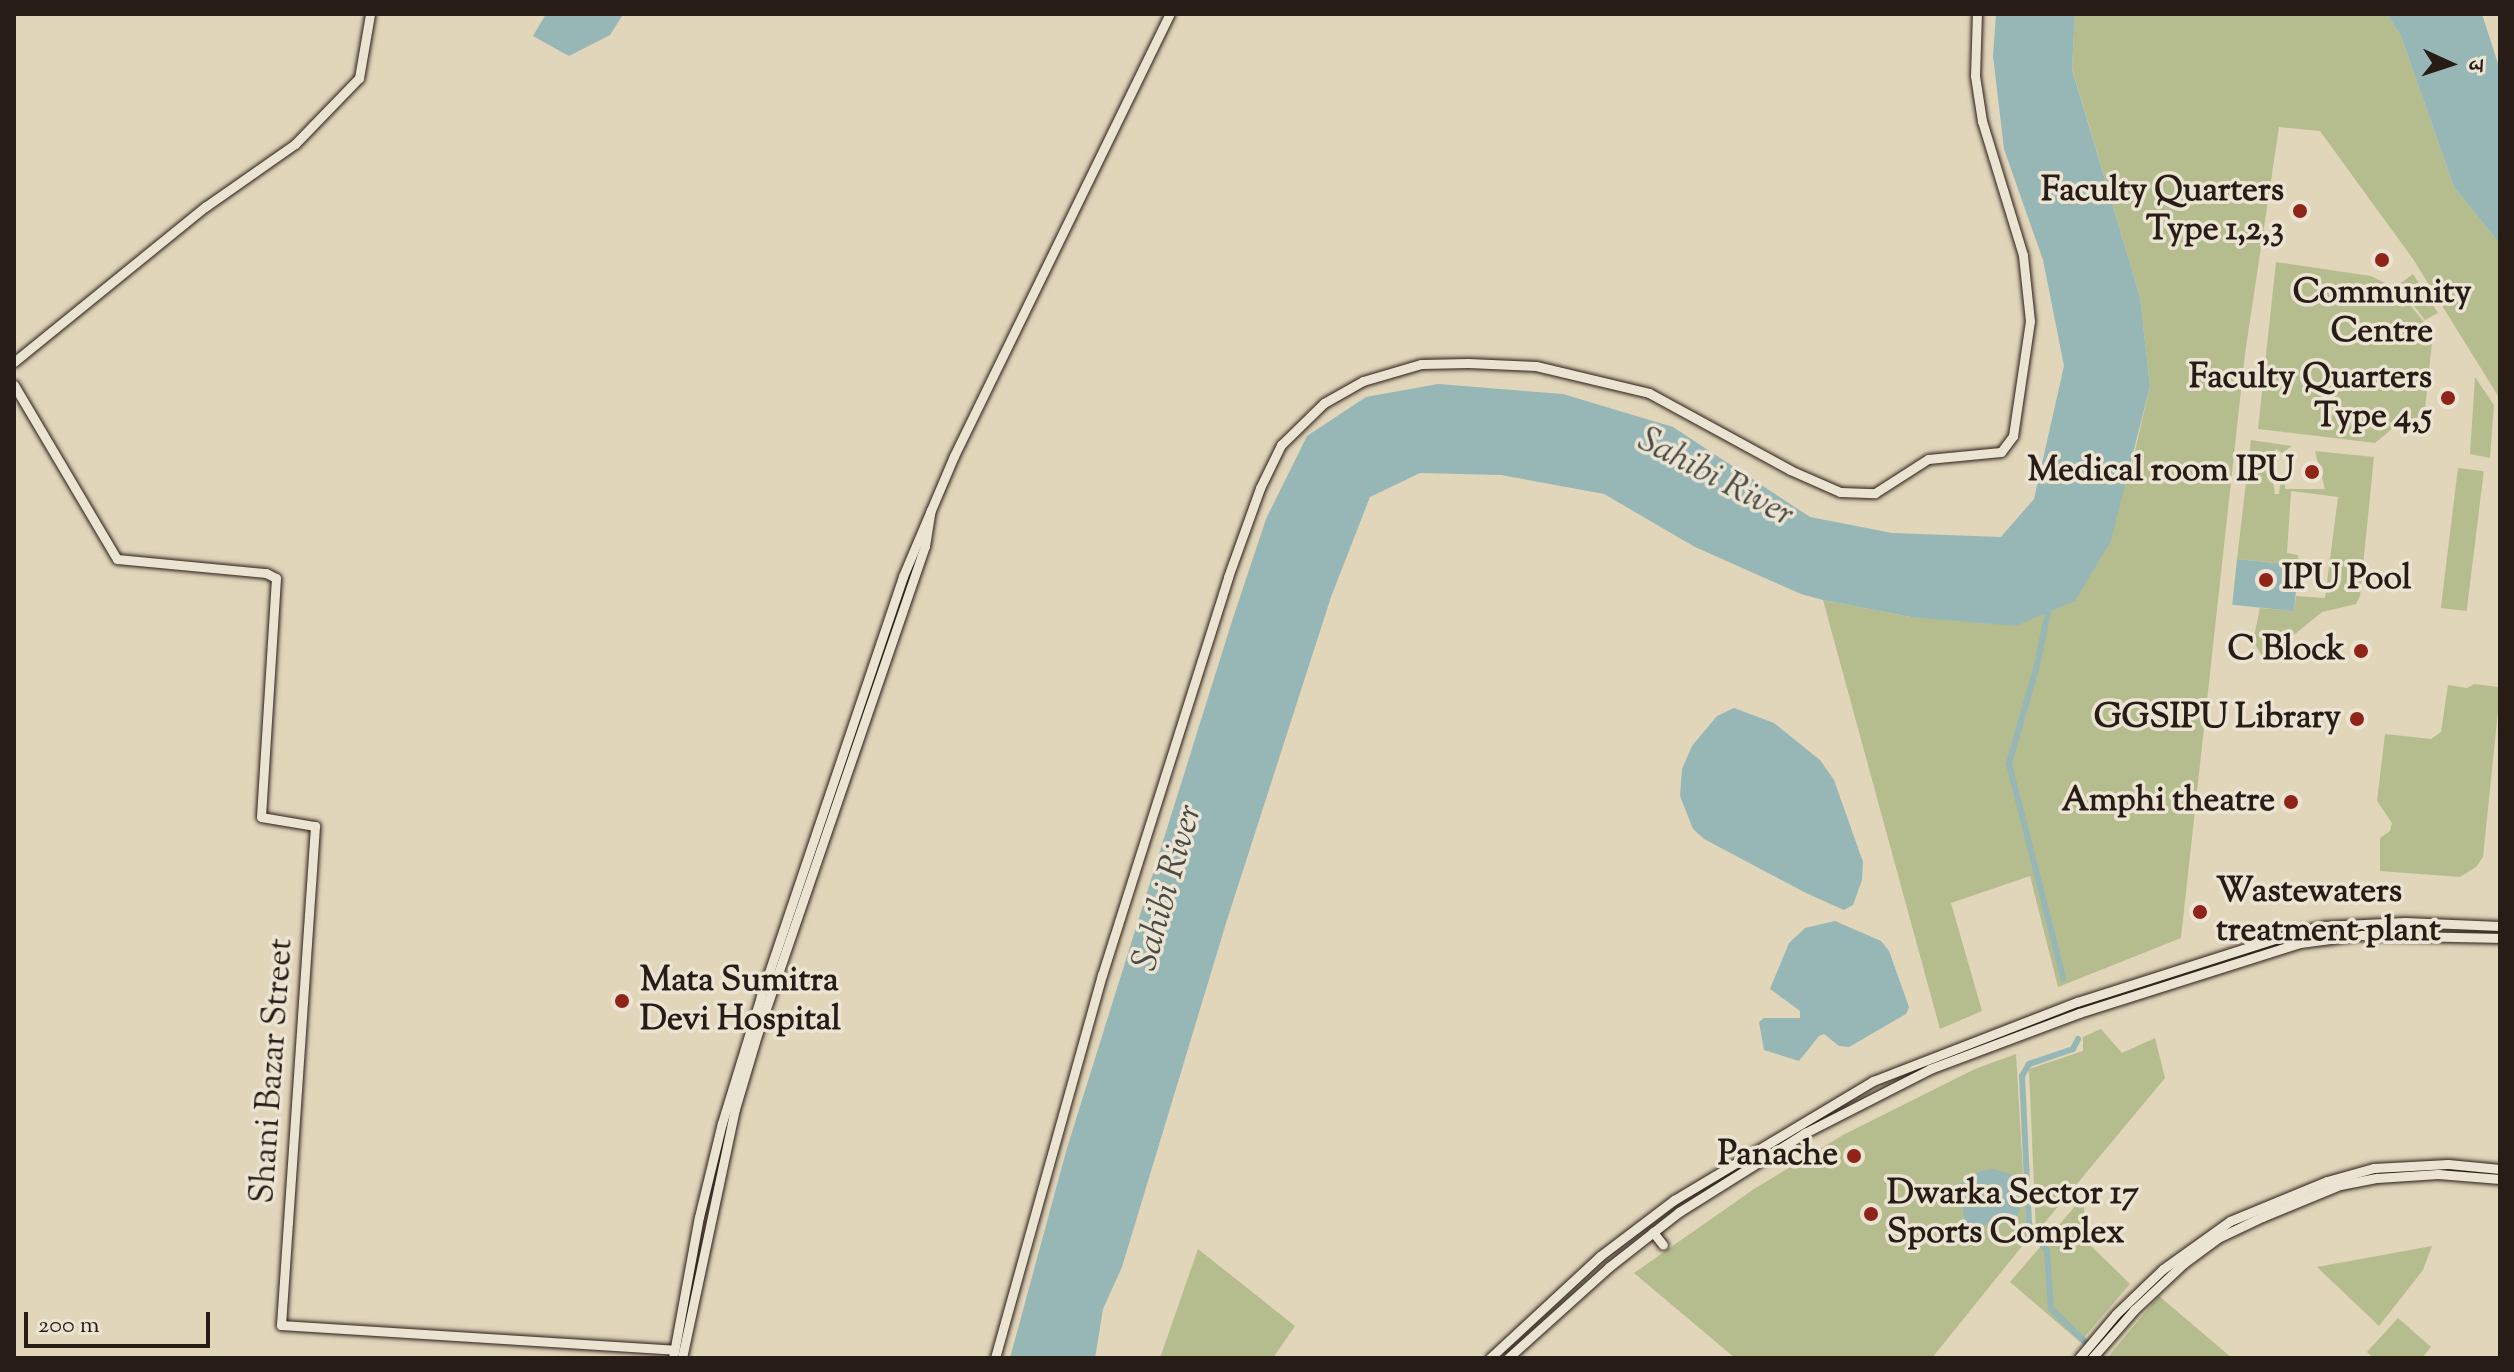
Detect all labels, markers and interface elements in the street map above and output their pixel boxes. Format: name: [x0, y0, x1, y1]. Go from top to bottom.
north arrow: [2410, 24, 2490, 104]
text: उ: [2458, 59, 2490, 72]
place label: Faculty Quarters Type 1,2,3: [2041, 171, 2284, 250]
marker: Faculty Quarters Type 1,2,3: [2291, 202, 2309, 220]
marker: Community Centre: [2373, 251, 2391, 269]
place label: Community Centre: [2293, 273, 2471, 352]
place label: Faculty Quarters Type 4,5: [2189, 358, 2432, 438]
marker: Faculty Quarters Type 4,5: [2439, 389, 2457, 407]
water label: Sahibi River: [1630, 420, 1800, 538]
place label: Medical room IPU: [2028, 452, 2294, 492]
marker: Medical room IPU: [2301, 461, 2323, 483]
place label: IPU Pool: [2282, 560, 2412, 600]
marker: IPU Pool: [2257, 571, 2275, 589]
place label: C Block: [2228, 631, 2345, 671]
marker: C Block: [2352, 642, 2370, 660]
place label: GGSIPU Library: [2094, 699, 2341, 739]
marker: GGSIPU Library: [2348, 710, 2366, 728]
place label: Amphi theatre: [2061, 782, 2275, 822]
marker: Amphi theatre: [2282, 793, 2300, 811]
water label: Sahibi River: [1125, 800, 1213, 976]
place label: Wastewaters treatment plant: [2216, 872, 2441, 952]
marker: Wastewaters treatment plant: [2191, 903, 2209, 921]
street label: Shani Bazar Street: [243, 937, 303, 1205]
place label: Mata Sumitra Devi Hospital: [640, 961, 841, 1040]
marker: Mata Sumitra Devi Hospital: [611, 990, 633, 1012]
place label: Panache: [1718, 1136, 1838, 1176]
marker: Panache: [1845, 1147, 1863, 1165]
place label: Dwarka Sector 17 Sports Complex: [1887, 1174, 2139, 1254]
marker: Dwarka Sector 17 Sports Complex: [1862, 1205, 1880, 1223]
scale bar: [28, 1296, 214, 1346]
text: 200 m: [38, 1309, 100, 1343]

